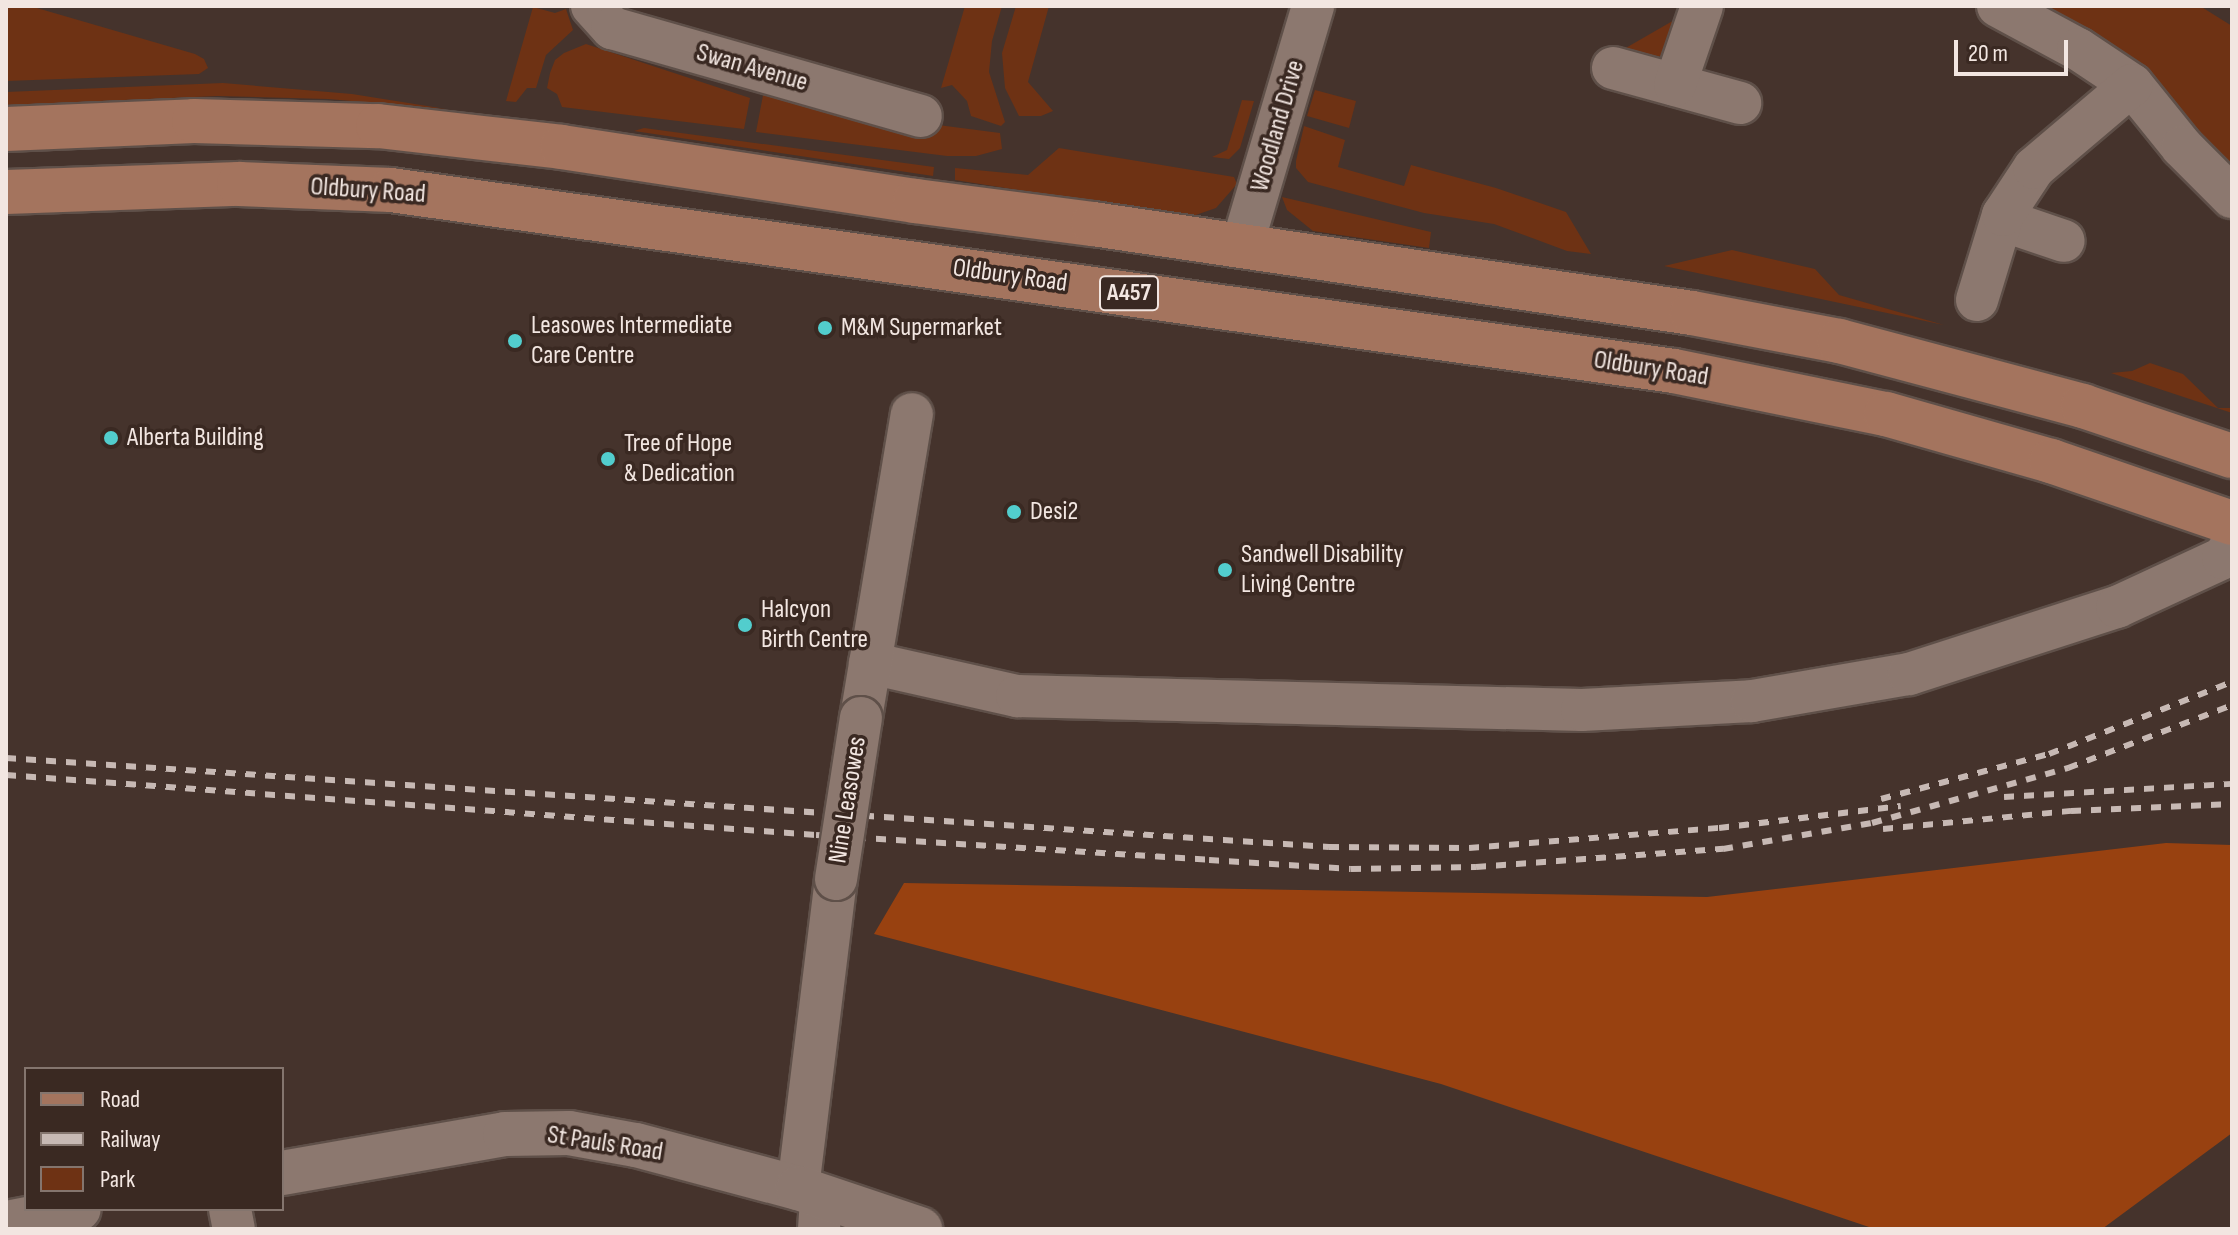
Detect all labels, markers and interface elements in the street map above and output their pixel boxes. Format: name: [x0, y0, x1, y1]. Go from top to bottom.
scale bar: [1958, 24, 2072, 74]
street label: Swan Avenue: [693, 37, 811, 99]
text: 20 m: [1968, 39, 2008, 68]
street label: Woodland Drive: [1244, 57, 1312, 195]
street label: Oldbury Road: [309, 171, 427, 211]
street label: Oldbury Road: [951, 253, 1069, 299]
road number: A457: [1099, 273, 1159, 313]
place label: Leasowes Intermediate Care Centre: [531, 310, 732, 372]
place label: M&M Supermarket: [841, 312, 1002, 344]
marker: M&M Supermarket: [816, 319, 834, 337]
marker: Leasowes Intermediate Care Centre: [506, 332, 524, 350]
street label: Oldbury Road: [1592, 345, 1710, 393]
place label: Alberta Building: [127, 422, 264, 454]
place label: Tree of Hope & Dedication: [624, 428, 735, 490]
marker: Alberta Building: [102, 429, 120, 447]
marker: Tree of Hope & Dedication: [599, 450, 617, 468]
place label: Desi2: [1030, 496, 1078, 528]
marker: Desi2: [1005, 503, 1023, 521]
place label: Sandwell Disability Living Centre: [1241, 539, 1404, 600]
marker: Sandwell Disability Living Centre: [1216, 561, 1234, 579]
place label: Halcyon Birth Centre: [761, 594, 868, 656]
marker: Halcyon Birth Centre: [736, 616, 754, 634]
street label: Nine Leasowes: [823, 734, 873, 866]
legend: [24, 1067, 284, 1211]
text: Road: [100, 1085, 140, 1114]
street label: St Pauls Road: [545, 1119, 665, 1169]
text: Railway: [100, 1125, 160, 1154]
text: Park: [100, 1165, 135, 1194]

